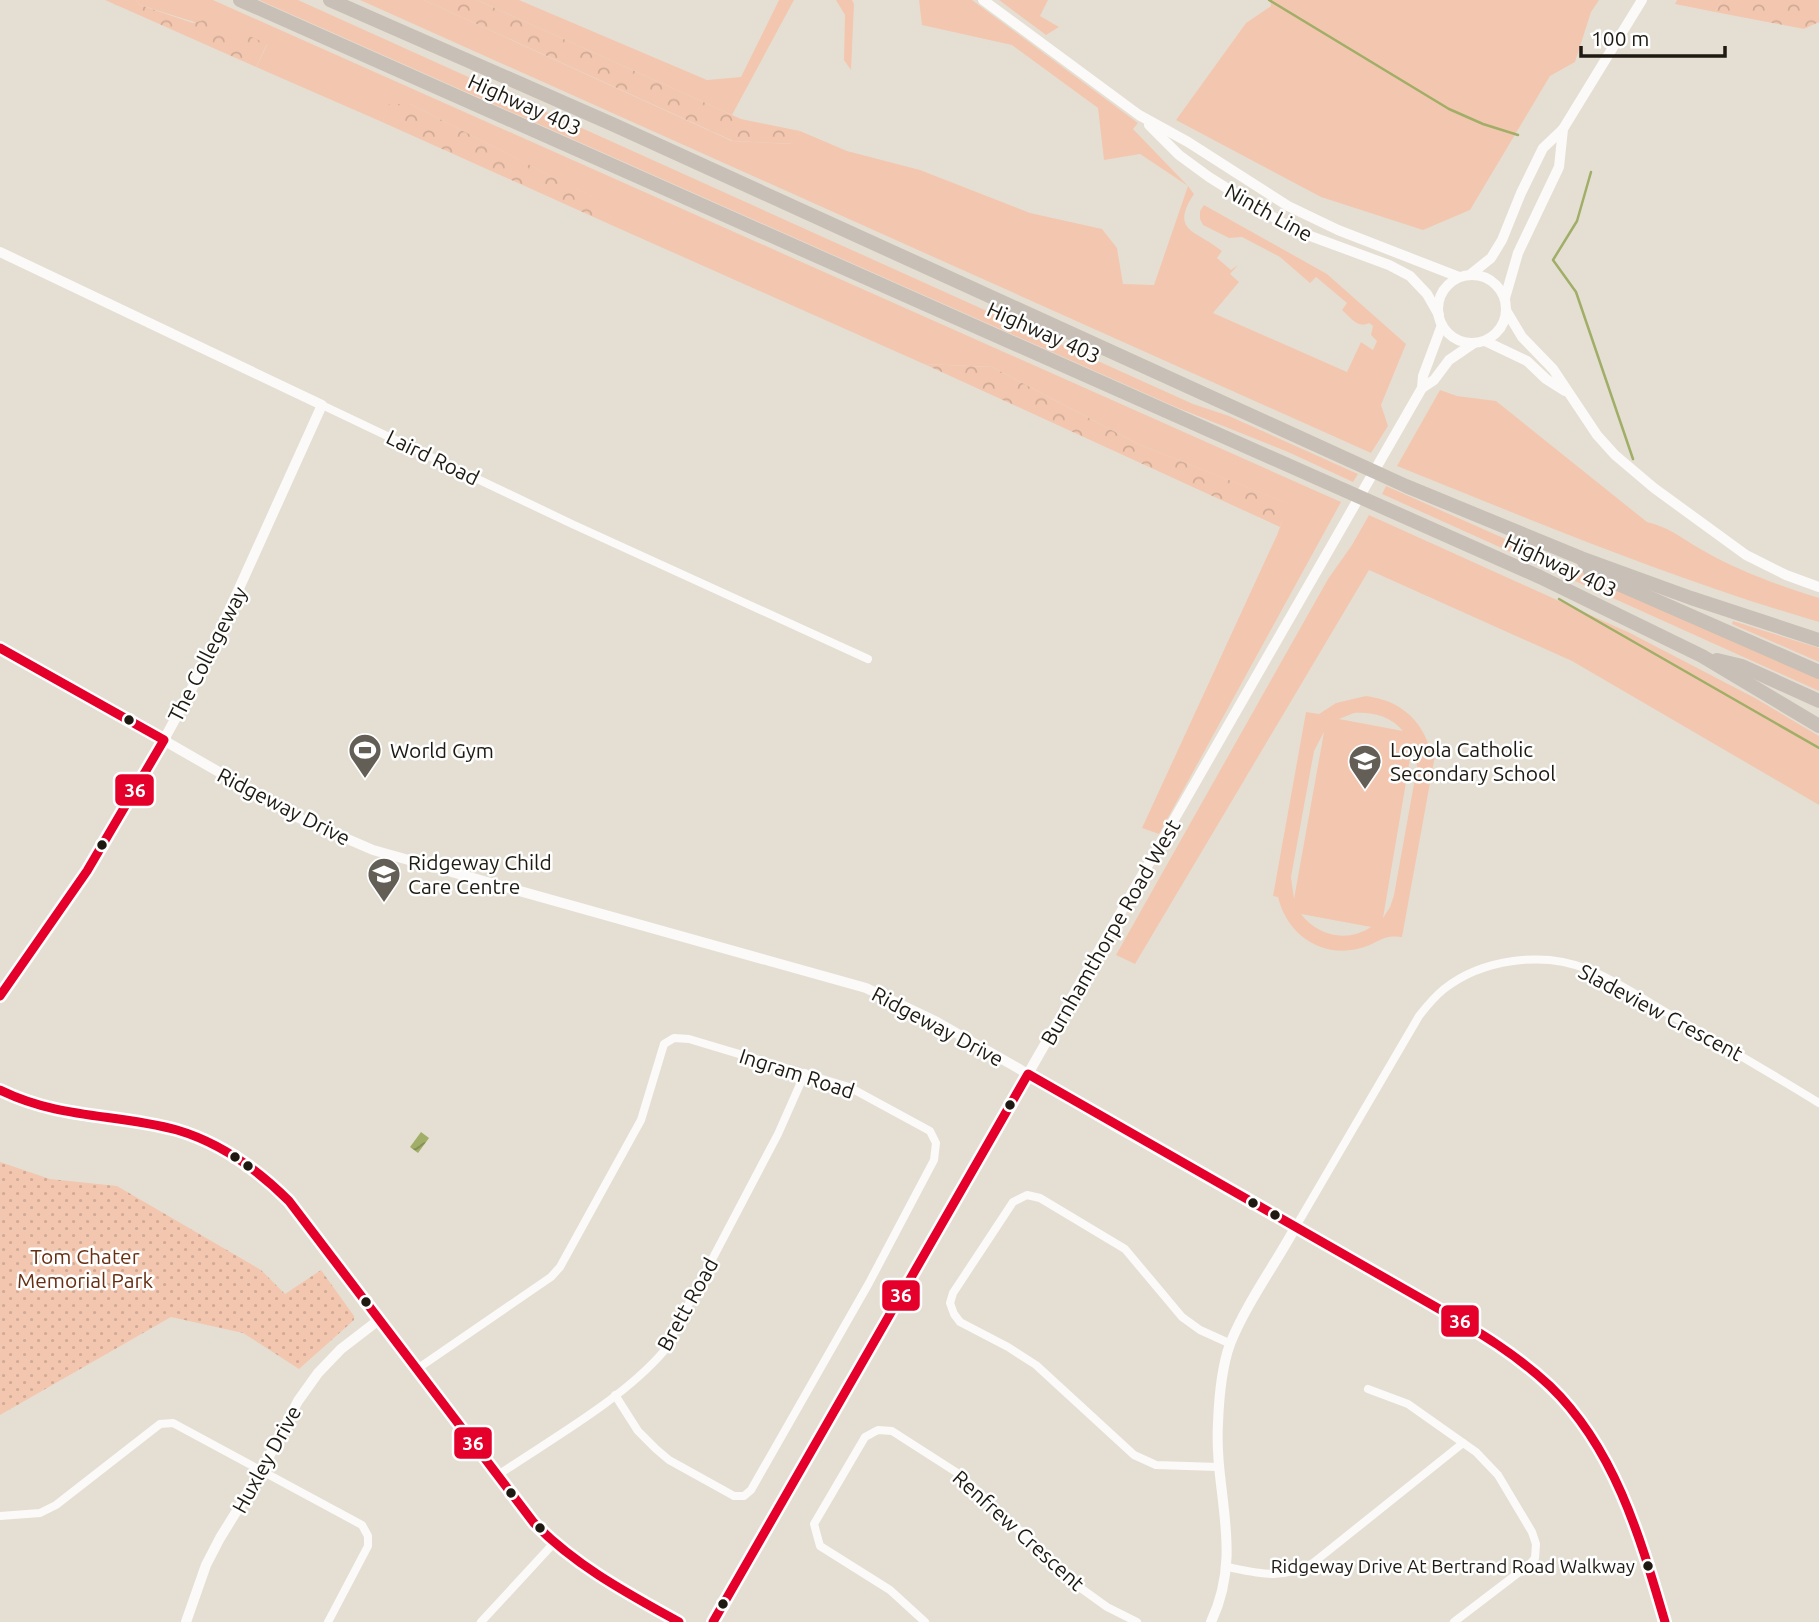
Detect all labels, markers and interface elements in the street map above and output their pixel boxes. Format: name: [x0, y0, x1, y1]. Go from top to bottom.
scale bar: [1581, 14, 1724, 58]
text: 100 m: [1591, 26, 1649, 50]
street label: Highway 403: [465, 68, 585, 140]
street label: Ninth Line: [1221, 178, 1317, 246]
street label: Highway 403: [984, 296, 1104, 368]
street label: Laird Road: [383, 424, 483, 490]
street label: Highway 403: [1501, 528, 1621, 602]
street label: The Collegeway: [163, 582, 251, 726]
unlabelled marker: [122, 713, 136, 727]
sports icon: World Gym: [346, 731, 384, 780]
place label: Loyola Catholic Secondary School: [1390, 737, 1556, 785]
place label: World Gym: [390, 738, 494, 762]
school or university icon: Loyola Catholic Secondary School: [1346, 742, 1384, 791]
street label: Ridgeway Drive: [214, 762, 354, 850]
line badge: 36: [114, 773, 155, 807]
text: 36: [124, 779, 146, 801]
street label: Burnhamthorpe Road West: [1035, 815, 1185, 1049]
unlabelled marker: [95, 838, 109, 852]
place label: Ridgeway Child Care Centre: [408, 850, 552, 898]
school or university icon: Ridgeway Child Care Centre: [365, 855, 403, 904]
street label: Sladeview Crescent: [1575, 959, 1747, 1065]
street label: Ridgeway Drive: [868, 981, 1008, 1071]
street label: Ingram Road: [736, 1043, 858, 1103]
unlabelled marker: [1003, 1098, 1017, 1112]
unlabelled marker: [228, 1150, 242, 1164]
unlabelled marker: [241, 1159, 255, 1173]
unlabelled marker: [1246, 1196, 1260, 1210]
unlabelled marker: [1268, 1208, 1282, 1222]
park label: Tom Chater Memorial Park: [17, 1244, 153, 1292]
street label: Brett Road: [652, 1253, 722, 1355]
line badge: 36: [881, 1279, 921, 1312]
text: 36: [890, 1284, 912, 1306]
unlabelled marker: [359, 1295, 373, 1309]
line badge: 36: [1440, 1304, 1480, 1338]
text: 36: [1449, 1310, 1471, 1332]
street label: Huxley Drive: [227, 1401, 305, 1517]
line badge: 36: [453, 1426, 493, 1460]
text: 36: [462, 1432, 484, 1454]
street label: Renfrew Crescent: [948, 1465, 1090, 1595]
unlabelled marker: [504, 1486, 518, 1500]
unlabelled marker: [533, 1521, 547, 1535]
place label: Ridgeway Drive At Bertrand Road Walkway: [1271, 1555, 1635, 1577]
marker: Ridgeway Drive At Bertrand Road Walkway: [1641, 1559, 1655, 1573]
unlabelled marker: [716, 1597, 730, 1611]

